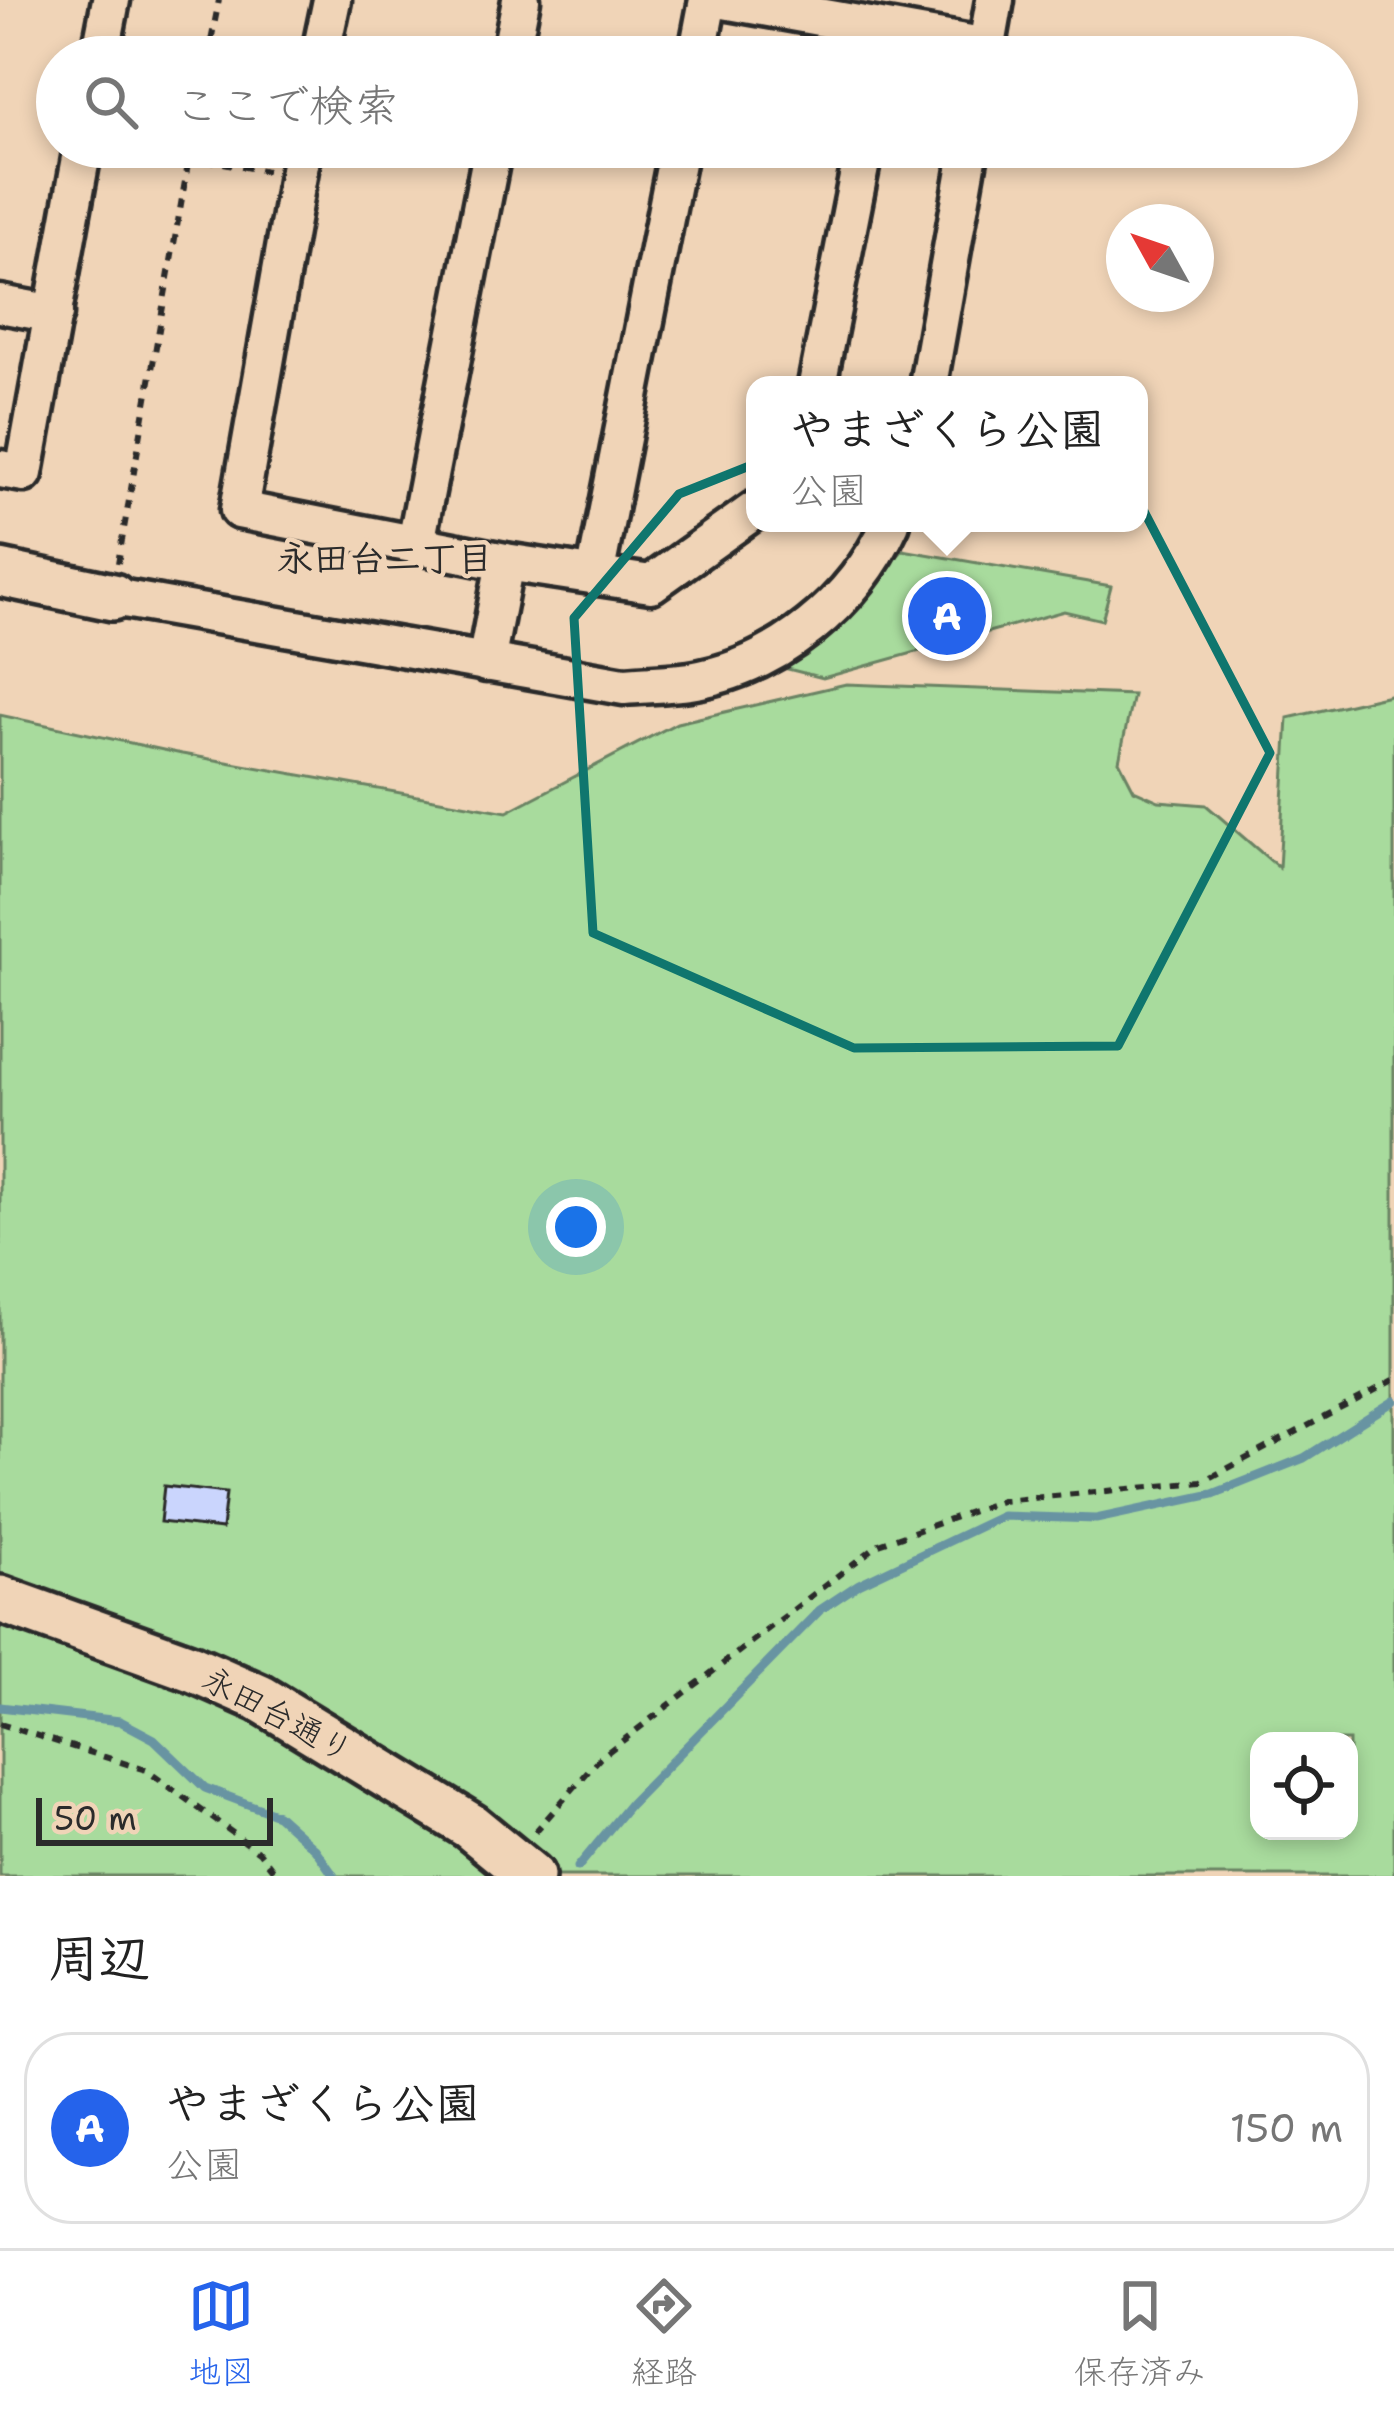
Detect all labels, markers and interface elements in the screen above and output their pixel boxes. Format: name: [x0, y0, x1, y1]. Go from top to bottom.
search box: [36, 36, 1358, 168]
icon: search: [78, 69, 144, 135]
text: ここで検索: [174, 75, 399, 135]
north arrow: [1106, 204, 1214, 312]
popup: [746, 376, 1148, 532]
text: やまざくら公園: [789, 399, 1105, 459]
text: 公園: [789, 464, 868, 516]
district label: 永田台二丁目: [277, 534, 493, 583]
pin: A: [908, 571, 986, 661]
your location: [546, 1197, 606, 1257]
street label: 永田台通り: [194, 1656, 361, 1773]
map controls: [1250, 1732, 1358, 1840]
button: locate: [1250, 1732, 1358, 1840]
scale bar: [36, 1792, 273, 1845]
text: 50 m: [54, 1796, 137, 1841]
text: 周辺: [48, 1924, 150, 1992]
text: やまざくら公園: [165, 2073, 480, 2133]
text: A: [75, 2102, 105, 2154]
text: 150 m: [1230, 2102, 1343, 2154]
text: 公園: [165, 2138, 243, 2190]
tab: 地図: [188, 2273, 254, 2394]
tab: 経路: [631, 2273, 697, 2394]
tab: 保存済み: [1074, 2273, 1206, 2394]

